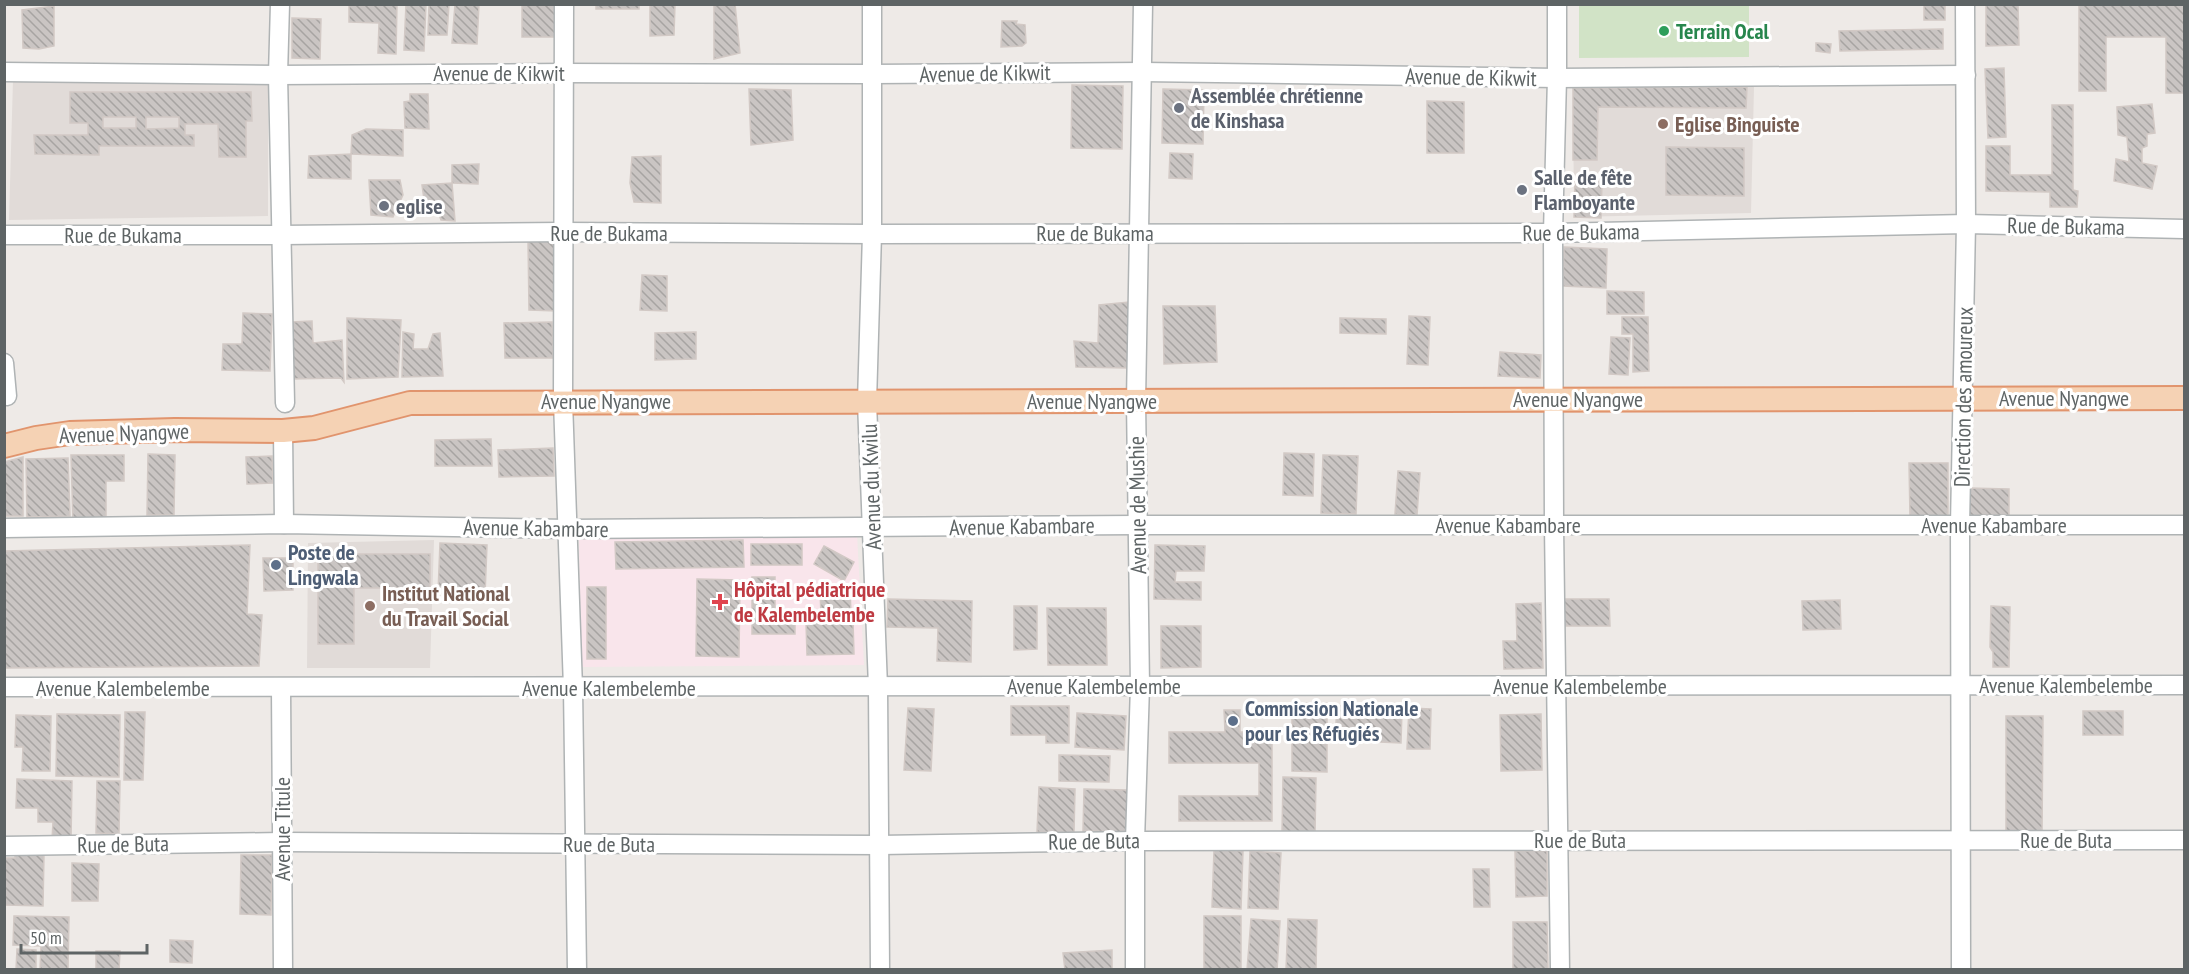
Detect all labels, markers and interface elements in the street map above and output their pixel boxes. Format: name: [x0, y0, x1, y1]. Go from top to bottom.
place label: Terrain Ocal: [1676, 17, 1770, 45]
marker: Terrain Ocal: [1657, 24, 1671, 38]
street label: Avenue de Kikwit: [919, 58, 1051, 88]
street label: Avenue de Kikwit: [433, 59, 565, 87]
street label: Avenue de Kikwit: [1405, 62, 1537, 92]
place label: Assemblée chrétienne de Kinshasa: [1190, 81, 1363, 134]
marker: Assemblée chrétienne de Kinshasa: [1172, 101, 1186, 115]
place label: Eglise Binguiste: [1675, 110, 1800, 138]
marker: Eglise Binguiste: [1656, 117, 1670, 131]
place label: Salle de fête Flamboyante: [1534, 163, 1635, 216]
marker: Salle de fête Flamboyante: [1515, 183, 1529, 197]
place label: eglise: [396, 192, 443, 220]
marker: eglise: [377, 199, 391, 213]
street label: Rue de Bukama: [2007, 211, 2125, 241]
street label: Rue de Bukama: [1522, 217, 1640, 247]
street label: Rue de Bukama: [550, 219, 668, 247]
street label: Rue de Bukama: [1036, 219, 1154, 247]
street label: Rue de Bukama: [64, 221, 182, 249]
street label: Direction des amoureux: [1947, 307, 1979, 487]
street label: Avenue Nyangwe: [1999, 384, 2129, 412]
street label: Avenue Nyangwe: [1513, 385, 1643, 413]
street label: Avenue Nyangwe: [541, 387, 671, 415]
street label: Avenue Nyangwe: [1027, 387, 1157, 415]
street label: Avenue Nyangwe: [58, 417, 190, 449]
street label: Avenue du Kwilu: [855, 423, 887, 551]
street label: Avenue de Mushie: [1122, 436, 1152, 574]
street label: Avenue Kabambare: [949, 511, 1095, 541]
street label: Avenue Kabambare: [1435, 511, 1581, 539]
street label: Avenue Kabambare: [1921, 511, 2067, 539]
street label: Avenue Kabambare: [463, 513, 609, 543]
place label: Poste de Lingwala: [288, 538, 359, 591]
marker: Poste de Lingwala: [269, 558, 283, 572]
place label: Hôpital pédiatrique de Kalembelembe: [734, 575, 886, 628]
place label: Institut National du Travail Social: [382, 579, 510, 632]
marker: Hôpital pédiatrique de Kalembelembe: [711, 593, 729, 611]
marker: Institut National du Travail Social: [363, 599, 377, 613]
street label: Avenue Kalembelembe: [1979, 671, 2153, 699]
street label: Avenue Kalembelembe: [1007, 672, 1181, 700]
street label: Avenue Kalembelembe: [1493, 672, 1667, 700]
street label: Avenue Kalembelembe: [36, 674, 210, 702]
street label: Avenue Kalembelembe: [522, 674, 696, 702]
place label: Commission Nationale pour les Réfugiés: [1245, 694, 1419, 747]
marker: Commission Nationale pour les Réfugiés: [1226, 714, 1240, 728]
street label: Avenue Titule: [268, 777, 296, 881]
street label: Rue de Buta: [1048, 826, 1140, 856]
street label: Rue de Buta: [1534, 826, 1626, 854]
street label: Rue de Buta: [2020, 826, 2112, 854]
street label: Rue de Buta: [77, 829, 169, 859]
street label: Rue de Buta: [563, 830, 655, 858]
scale bar: [21, 917, 147, 955]
text: 50 m: [30, 926, 62, 949]

